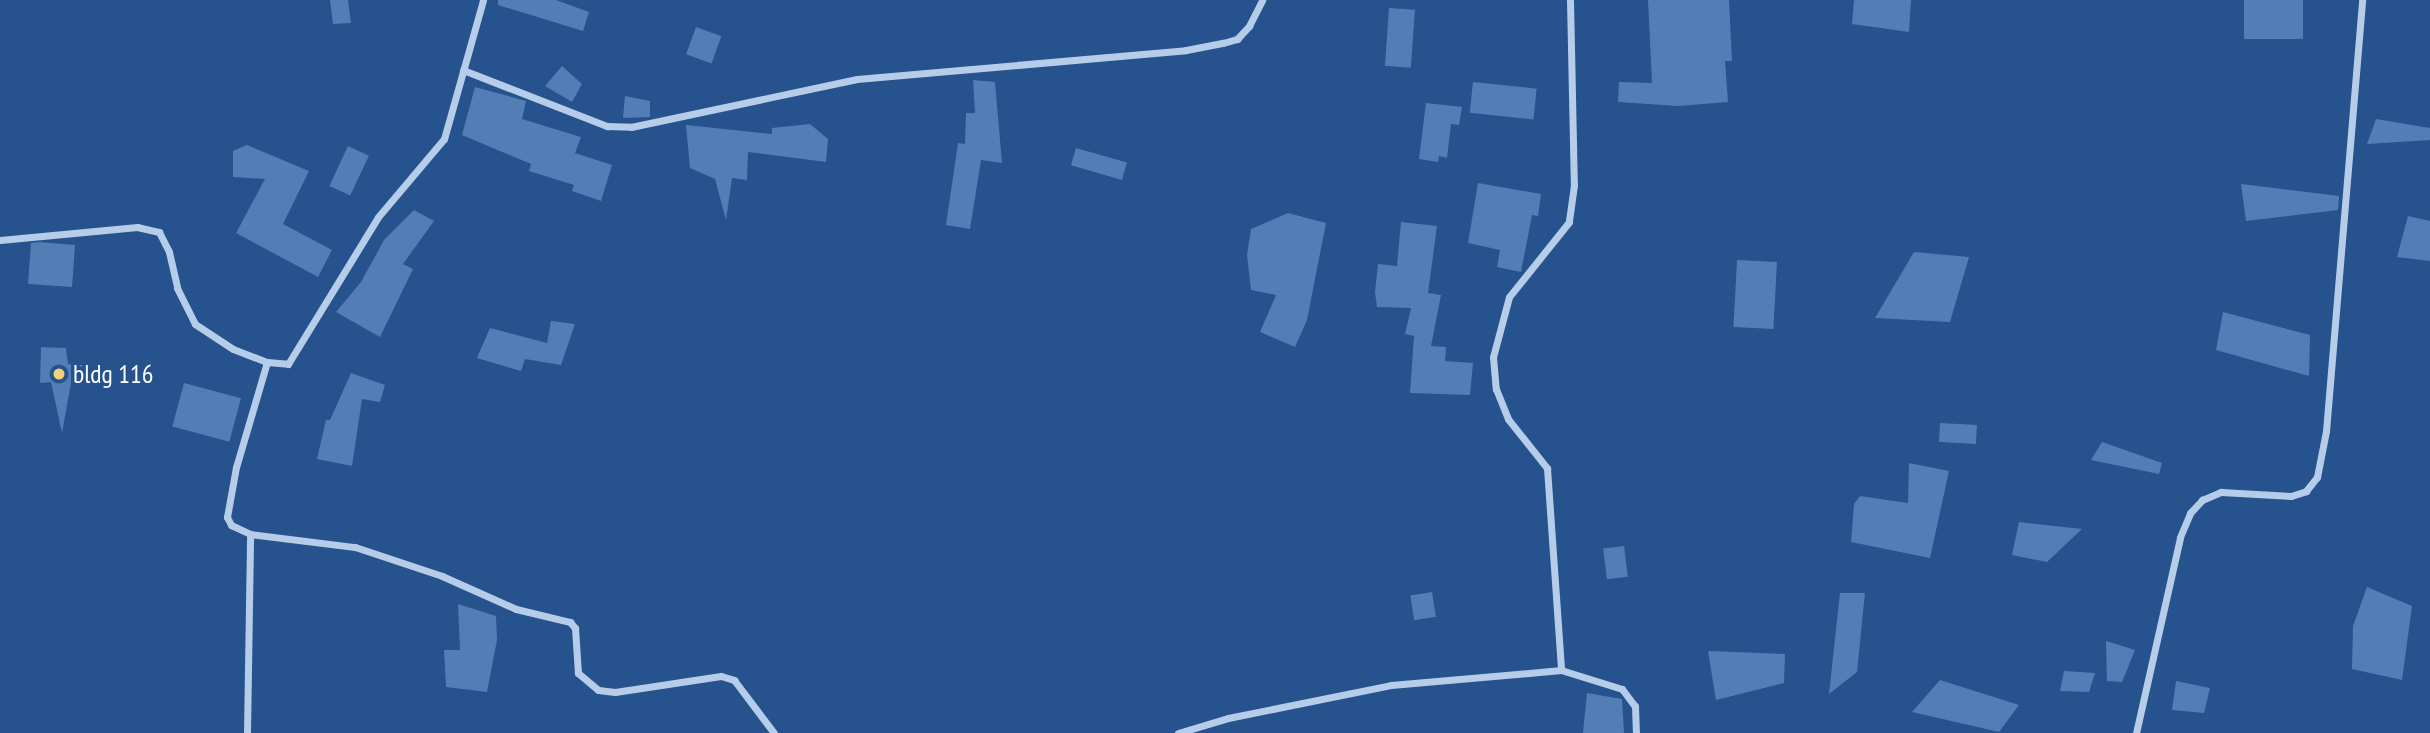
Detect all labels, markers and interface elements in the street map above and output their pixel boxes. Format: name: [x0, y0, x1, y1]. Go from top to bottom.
place label: bldg 116: [73, 358, 153, 390]
marker: bldg 116: [51, 366, 67, 382]

